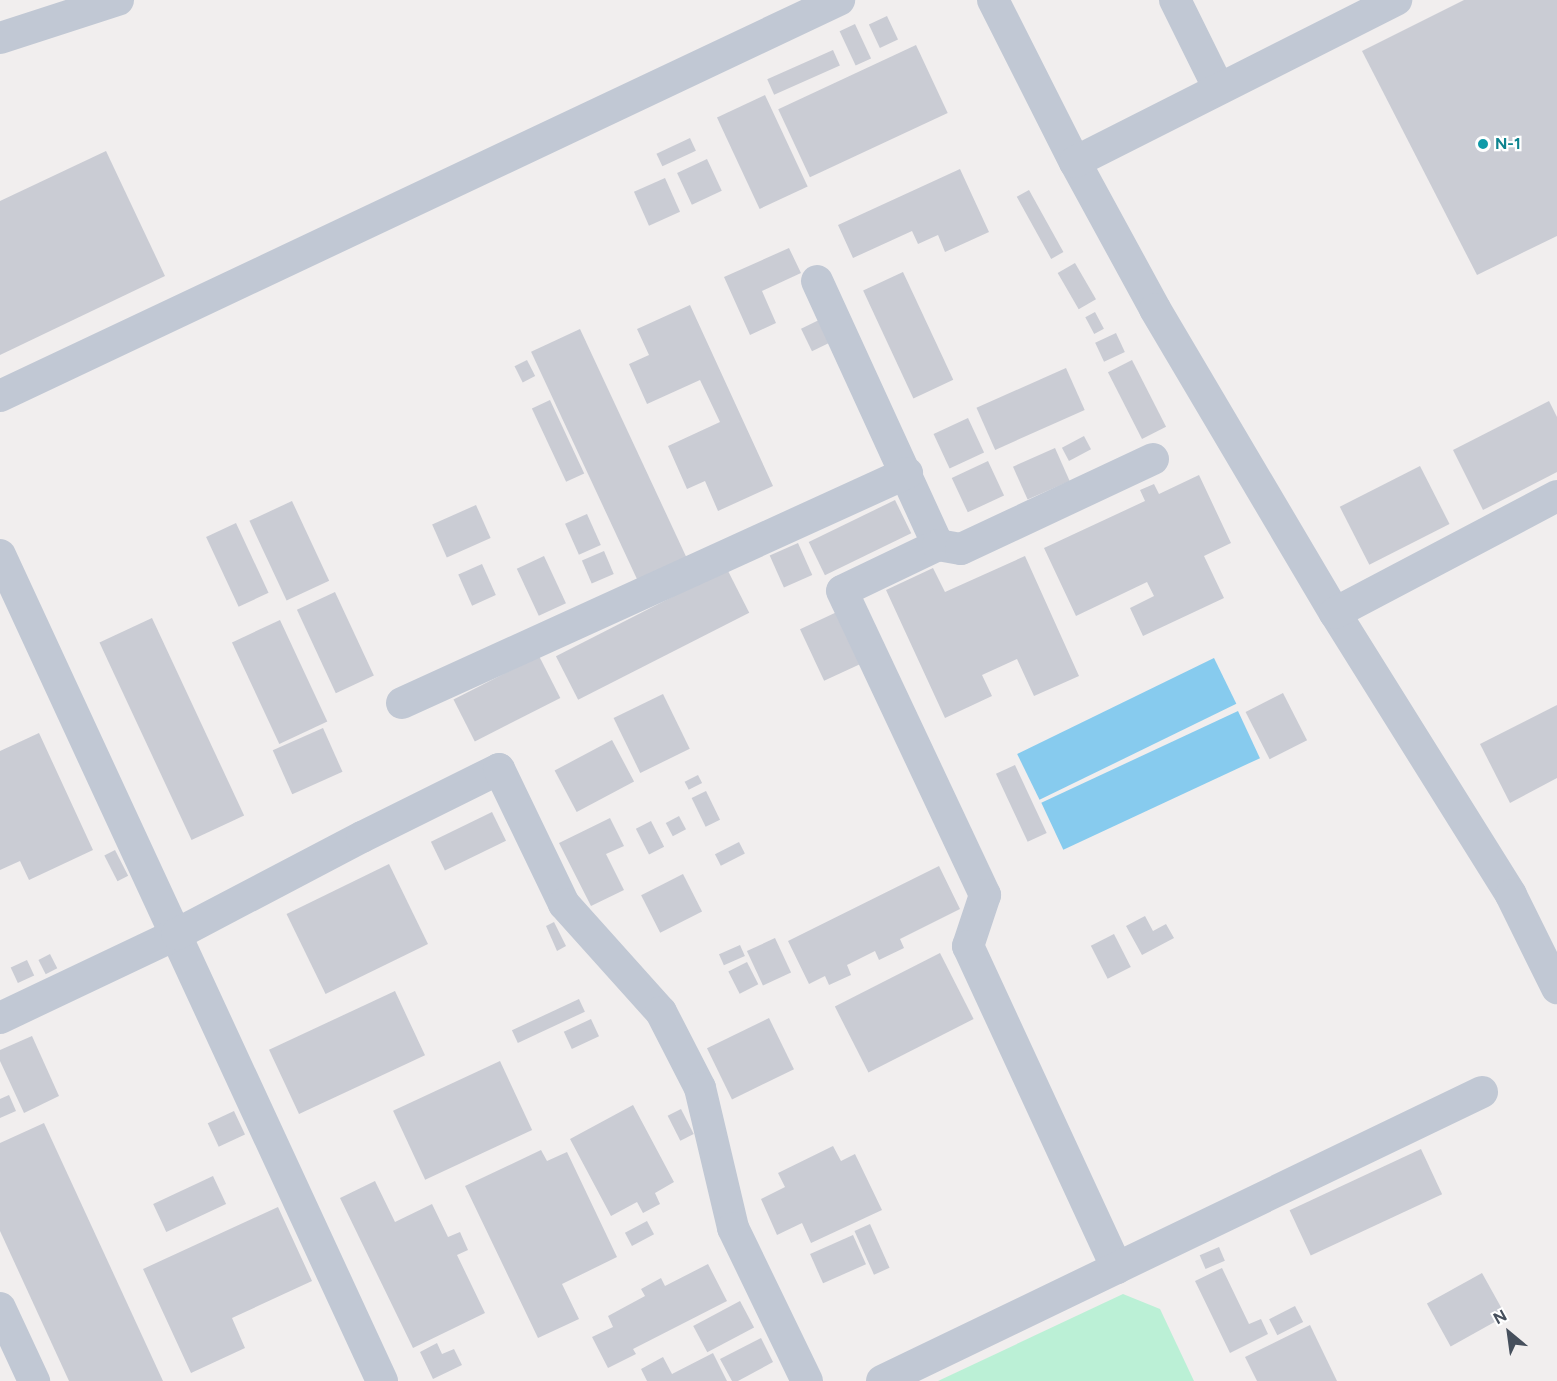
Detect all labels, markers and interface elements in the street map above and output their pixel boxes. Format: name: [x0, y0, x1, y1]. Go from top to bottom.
place label: N-1: [1495, 134, 1521, 154]
marker: N-1: [1476, 137, 1490, 151]
north arrow: [1479, 1303, 1539, 1363]
text: N: [1490, 1306, 1510, 1328]

